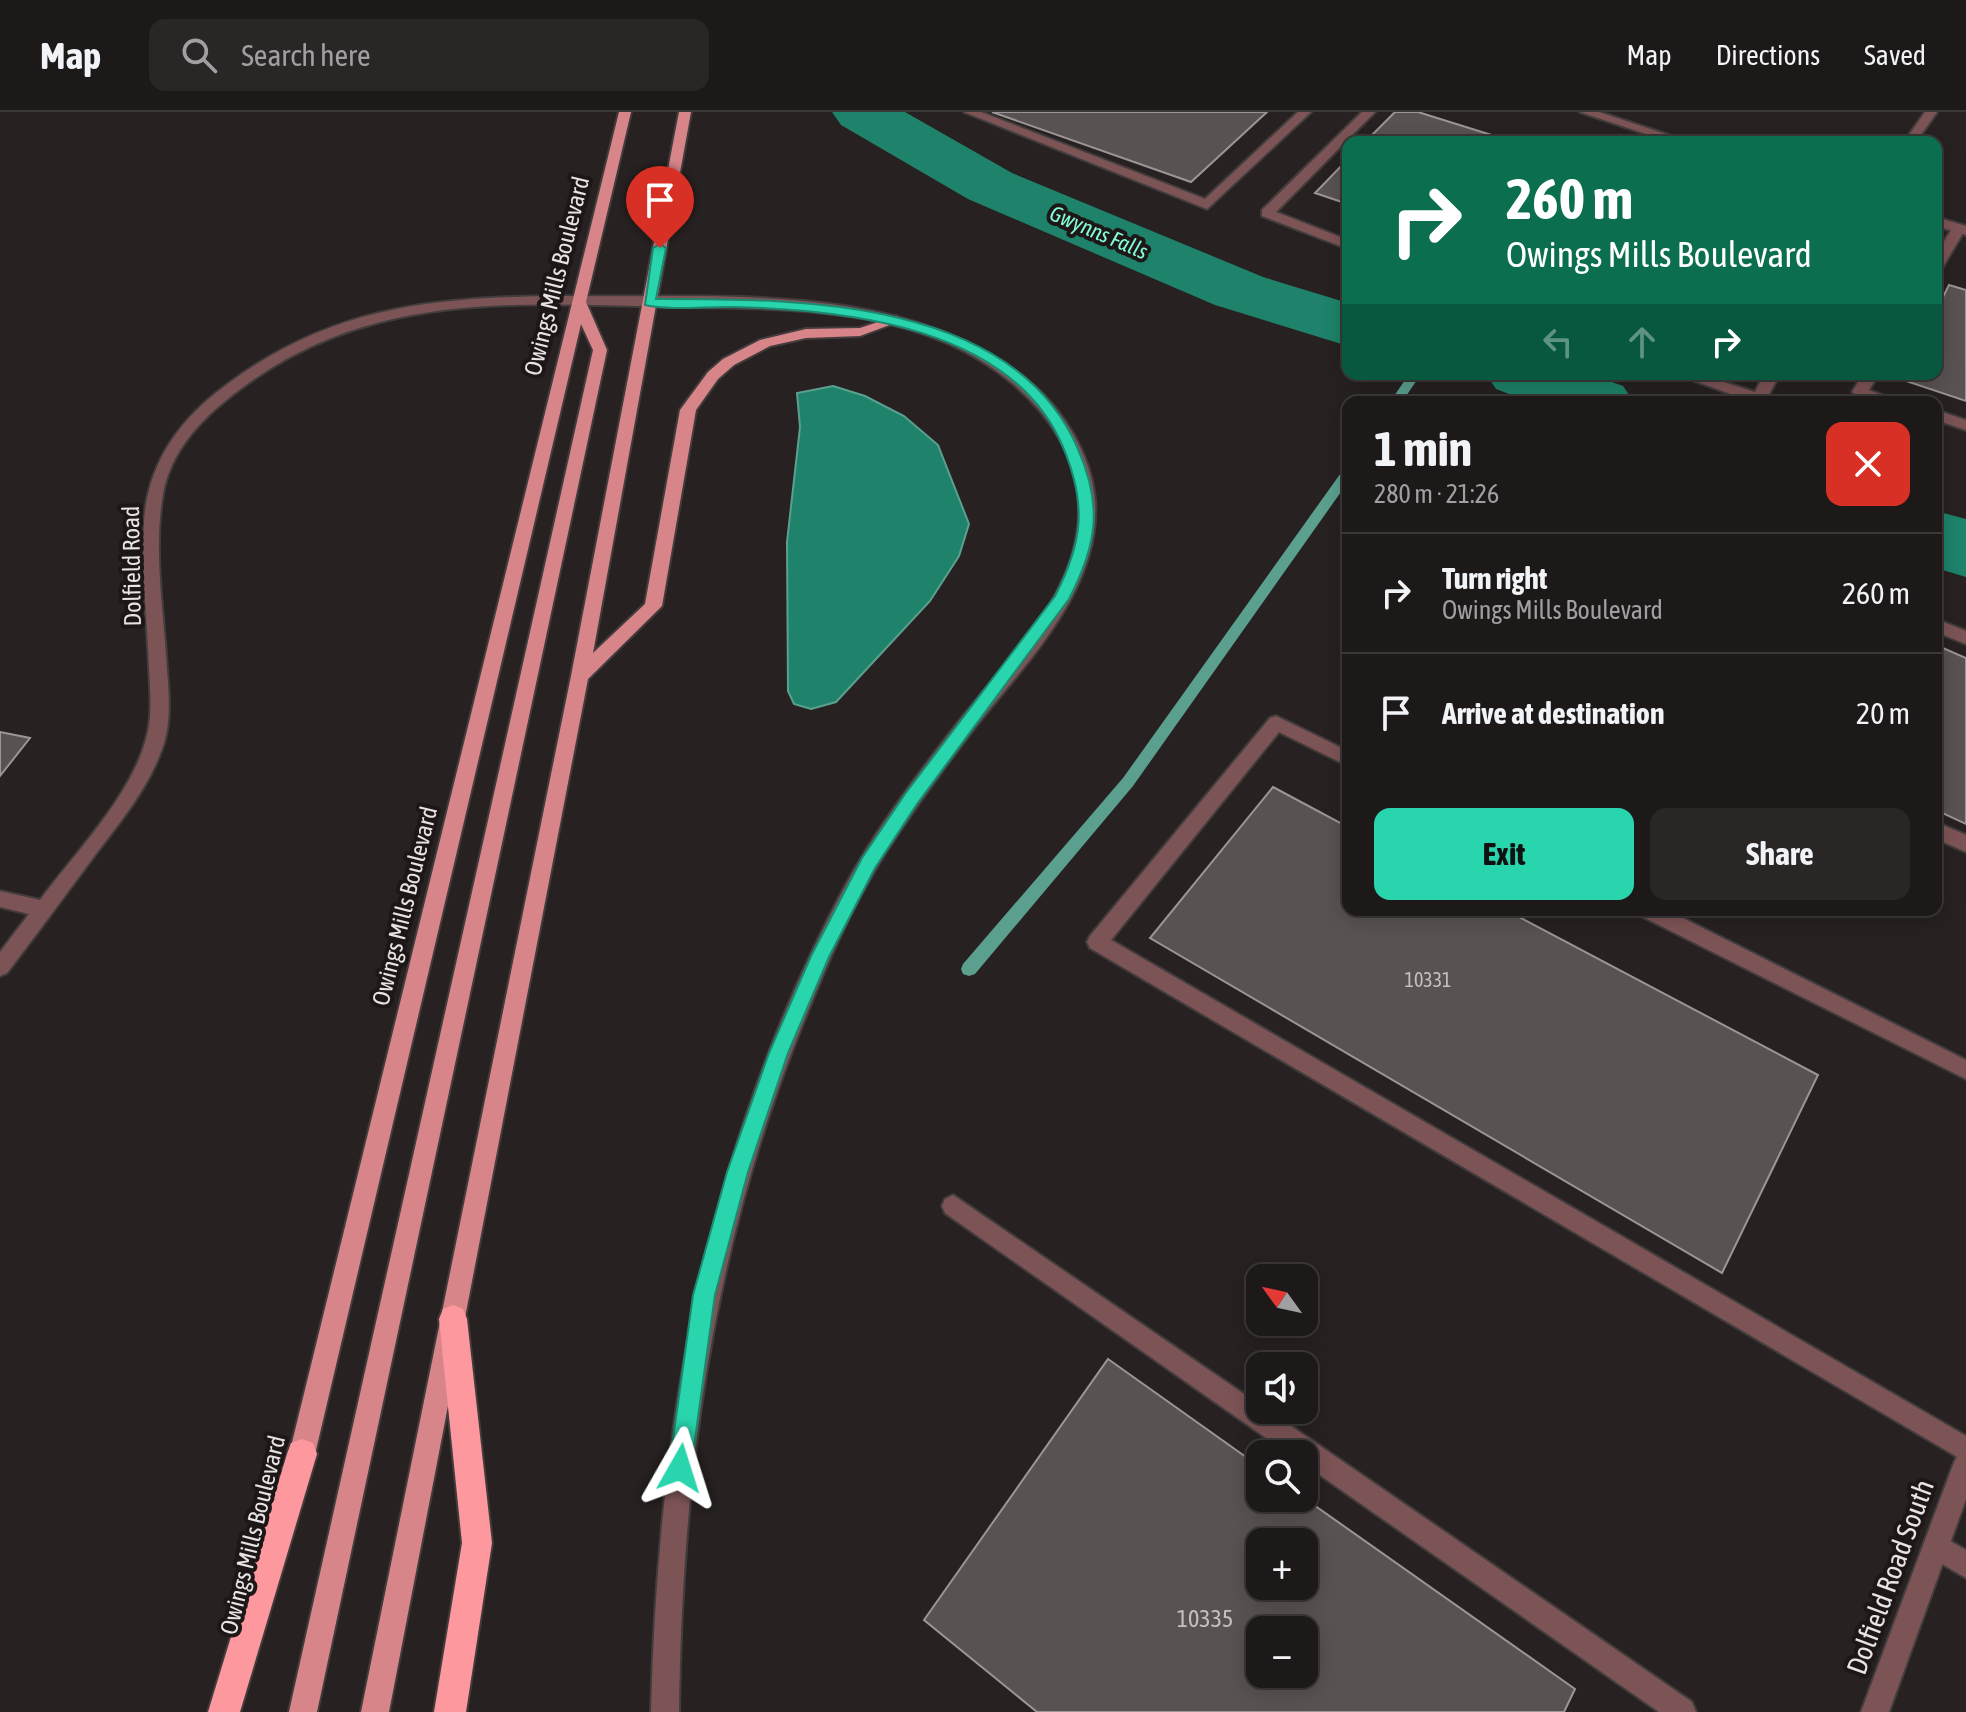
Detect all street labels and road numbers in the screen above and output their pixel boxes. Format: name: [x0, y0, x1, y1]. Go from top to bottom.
street label: Owings Mills Boulevard: [519, 174, 594, 378]
street label: Dolfield Road: [117, 505, 146, 627]
street label: Owings Mills Boulevard: [367, 804, 442, 1008]
street label: Owings Mills Boulevard: [215, 1433, 290, 1637]
street label: Dolfield Road South: [1840, 1475, 1940, 1679]

